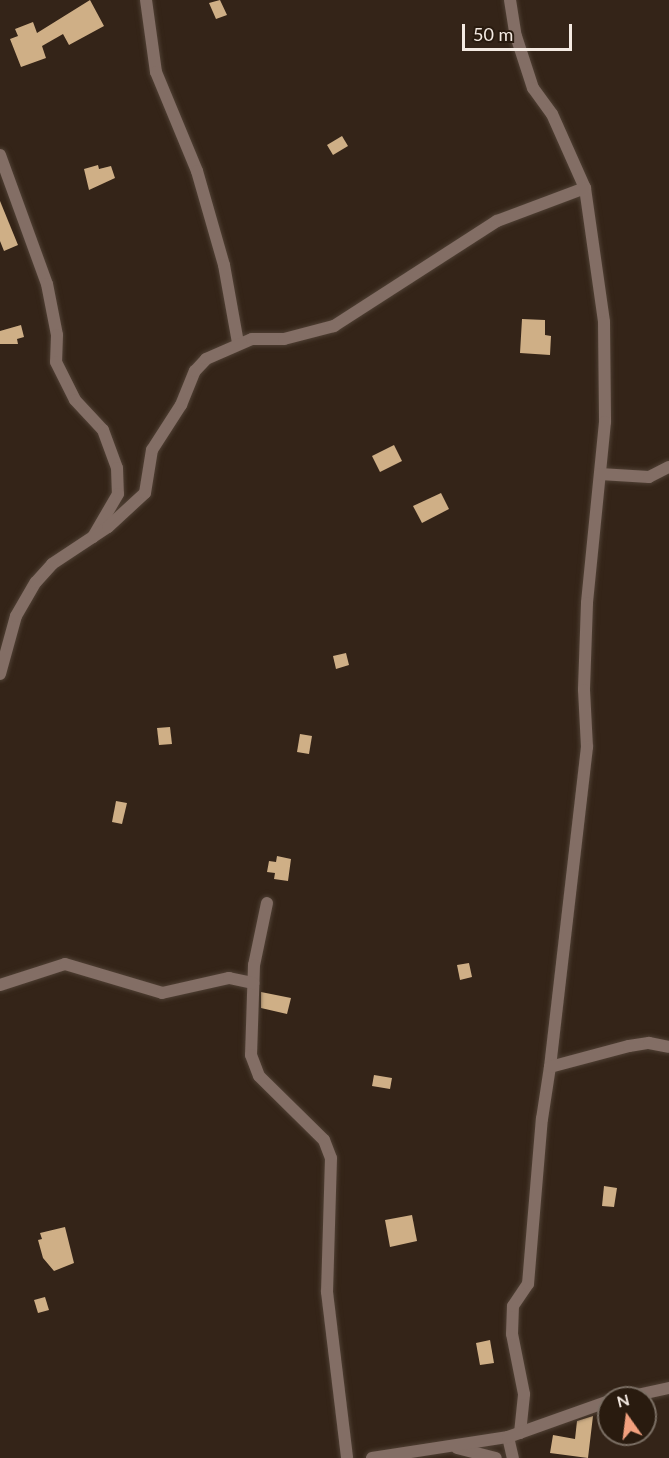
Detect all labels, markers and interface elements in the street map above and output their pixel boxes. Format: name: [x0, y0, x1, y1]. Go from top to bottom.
scale bar: [465, 12, 574, 50]
text: 50 m: [473, 23, 513, 45]
north arrow: [597, 1386, 657, 1446]
text: N: [615, 1389, 631, 1411]

